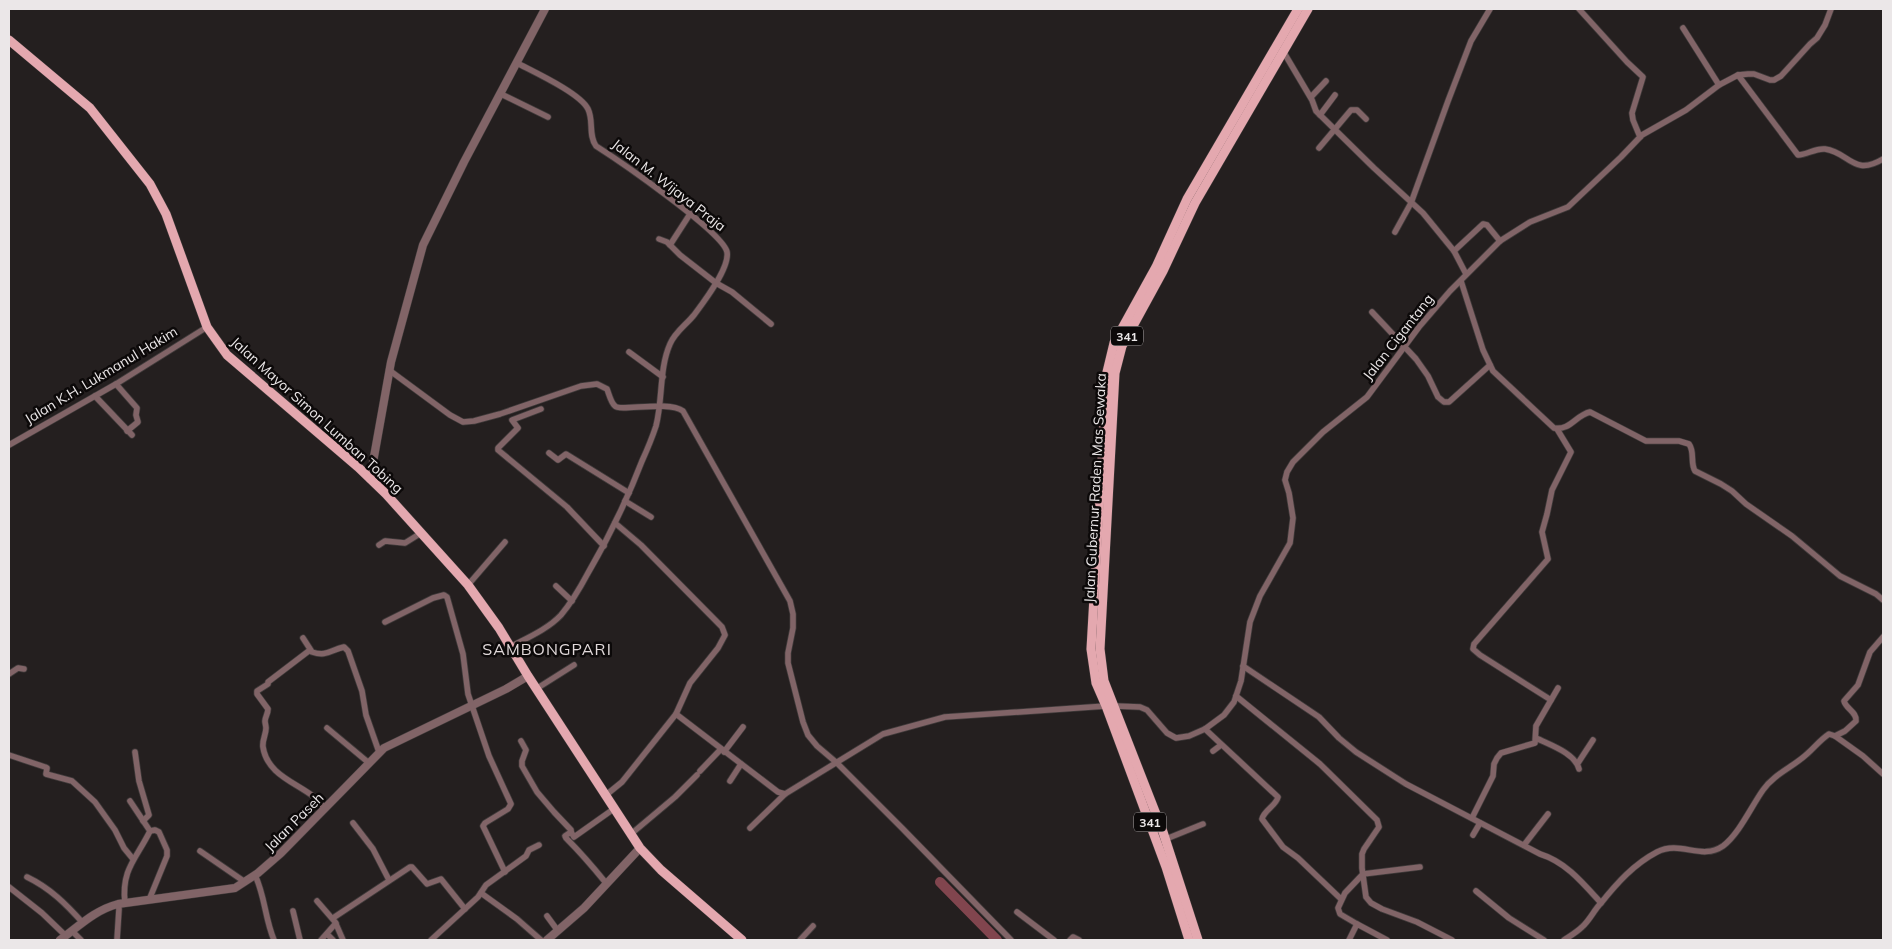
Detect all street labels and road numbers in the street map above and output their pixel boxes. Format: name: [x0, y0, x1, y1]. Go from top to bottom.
street label: Jalan M. Wijaya Praja: [609, 135, 729, 235]
street label: Jalan Cigantang: [1359, 290, 1437, 384]
street label: Jalan K.H. Lukmanul Hakim: [21, 322, 181, 428]
road number: 341: [1111, 326, 1143, 346]
street label: Jalan Mayor Simon Lumban Tobing: [227, 333, 407, 497]
street label: Jalan Gubernur Raden Mas Sewaka: [1080, 373, 1110, 603]
street label: Jalan Paseh: [261, 789, 327, 855]
road number: 341: [1134, 812, 1166, 832]

